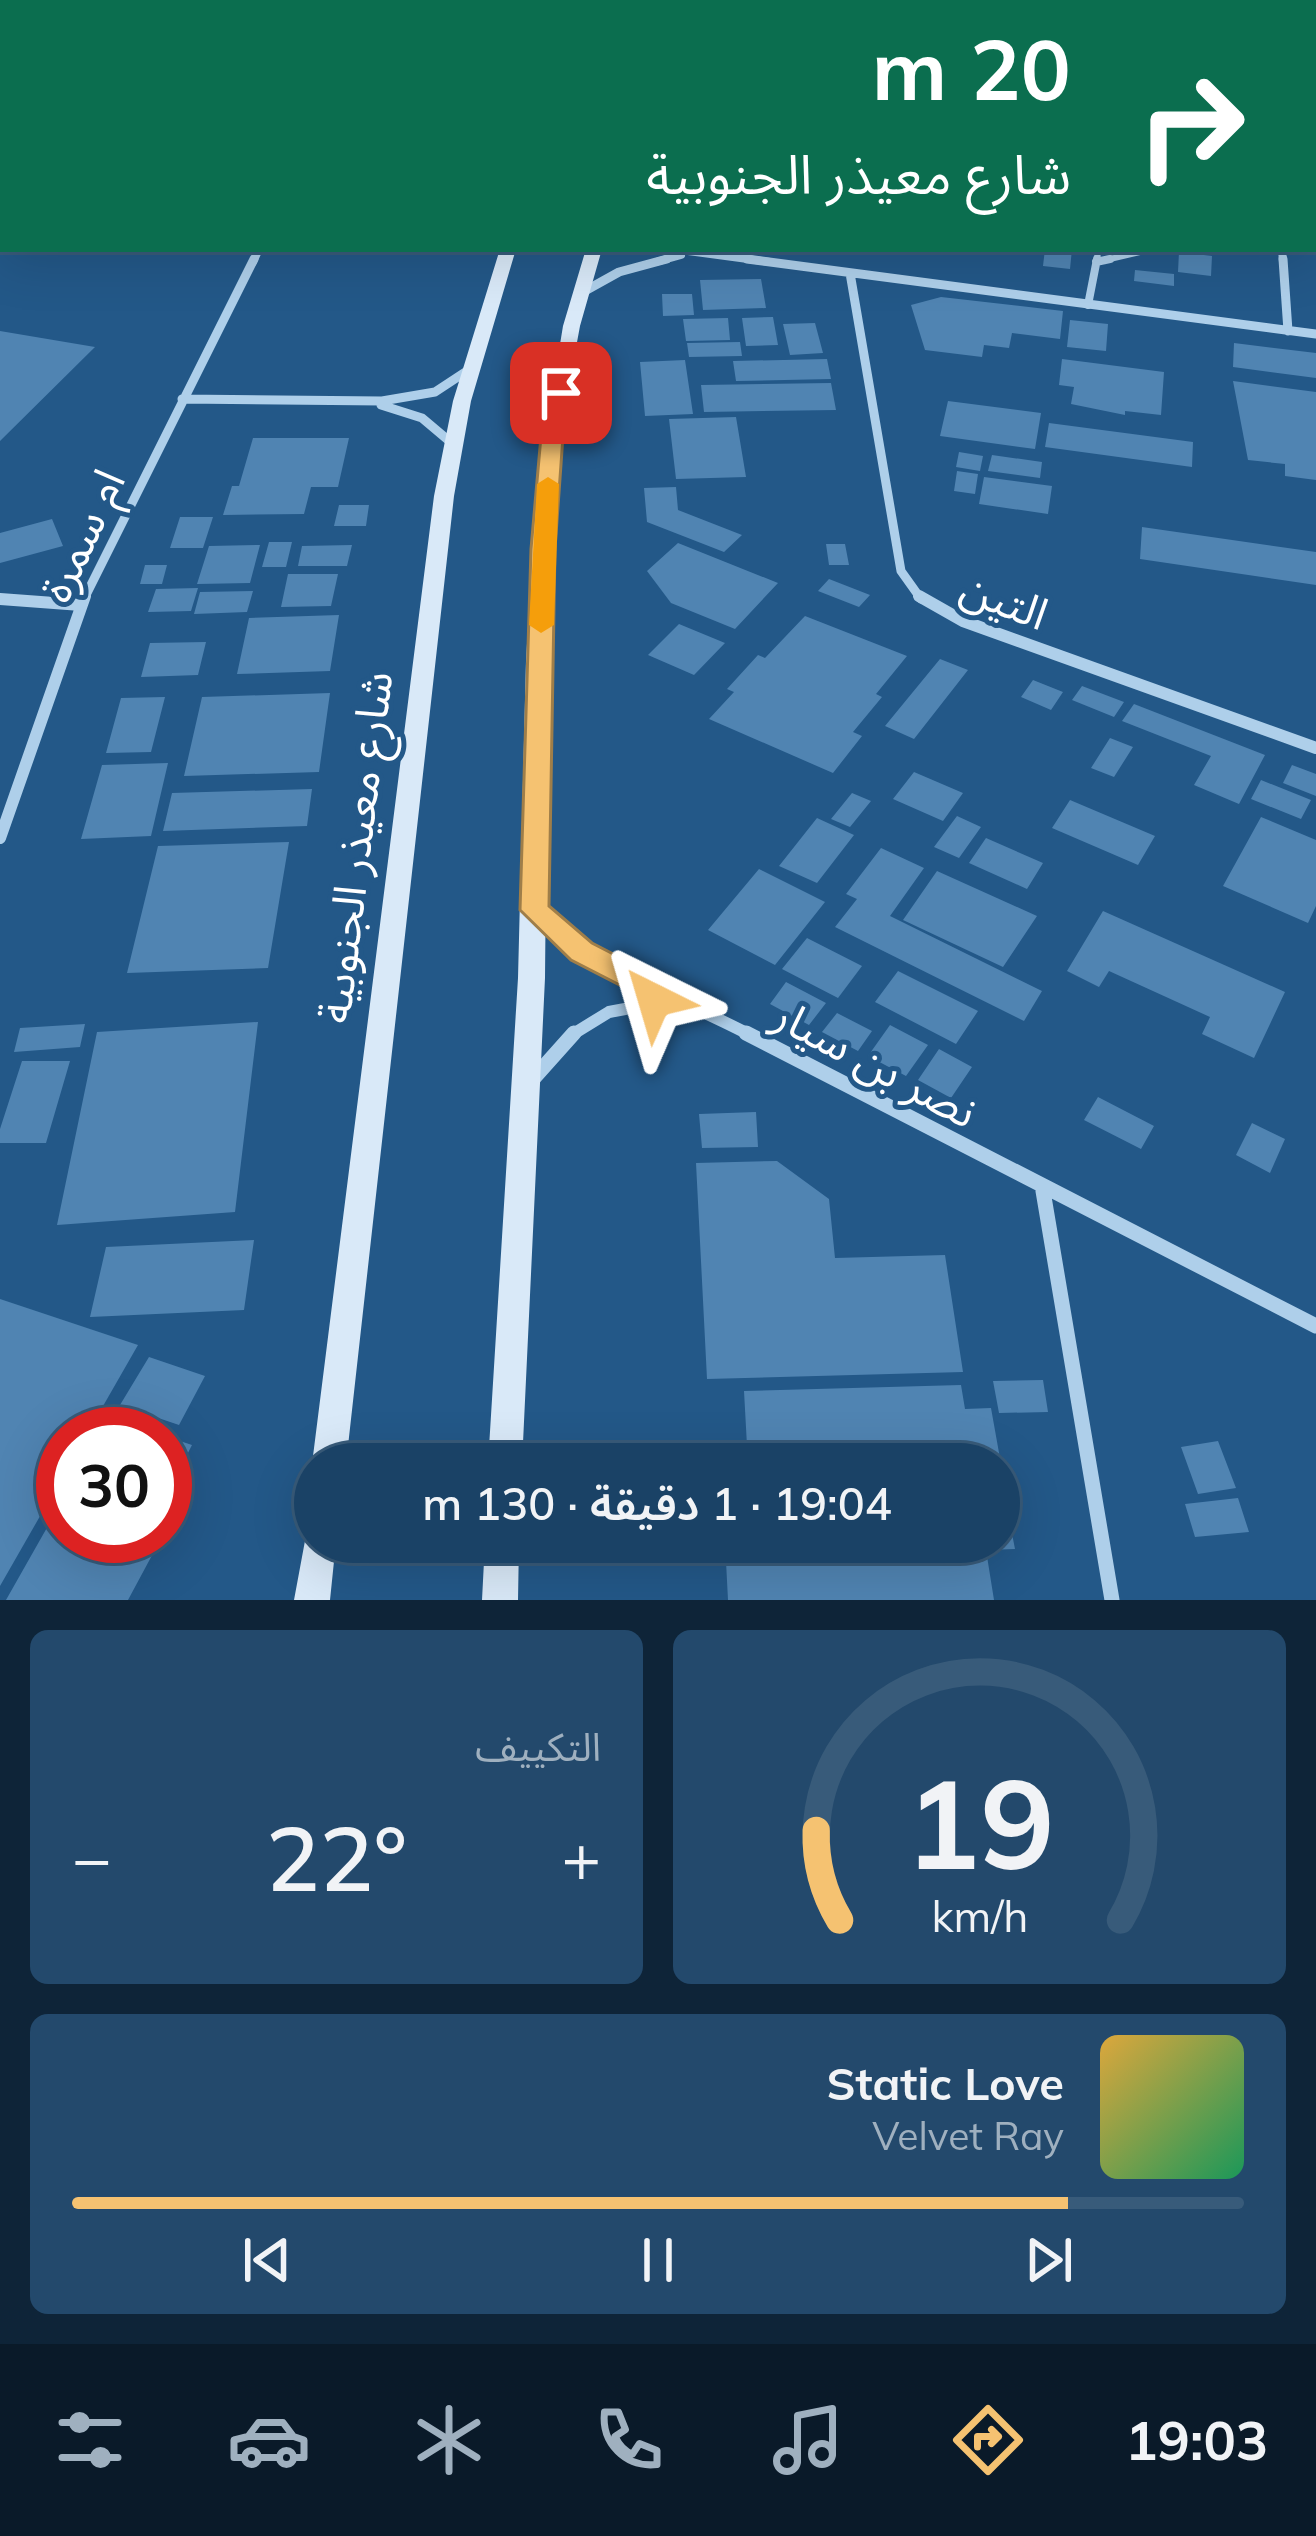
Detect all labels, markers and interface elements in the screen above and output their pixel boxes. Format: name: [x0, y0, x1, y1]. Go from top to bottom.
text: 20 m: [872, 16, 1071, 121]
icon: right: [1113, 48, 1269, 204]
text: شارع معيذر الجنوبية: [646, 140, 1071, 208]
pin: [510, 342, 612, 444]
icon: arrive: [528, 360, 594, 426]
street label: ام سمرة: [26, 460, 142, 613]
street label: التين: [953, 557, 1057, 641]
street label: شارع معيذر الجنوبية: [305, 668, 410, 1027]
position arrow: [591, 937, 717, 1063]
street label: نصر بن سيار: [763, 984, 987, 1139]
speed limit sign: 30: [36, 1407, 192, 1563]
text: 19:04 · 1 دقيقة · 130 m: [422, 1475, 892, 1531]
text: التكييف: [475, 1722, 601, 1771]
text: 19: [905, 1744, 1054, 1900]
text: 22°: [266, 1801, 407, 1914]
text: −: [72, 1816, 112, 1899]
text: +: [561, 1816, 601, 1899]
text: km/h: [931, 1889, 1028, 1943]
text: Static Love: [827, 2055, 1064, 2111]
text: Velvet Ray: [872, 2111, 1064, 2160]
icon: previous: [234, 2227, 300, 2293]
icon: pause: [625, 2227, 691, 2293]
icon: next: [1016, 2227, 1082, 2293]
icon: filters: [48, 2398, 132, 2482]
icon: car: [227, 2398, 311, 2482]
icon: climate: [407, 2398, 491, 2482]
icon: phone: [587, 2398, 671, 2482]
icon: music: [766, 2398, 850, 2482]
icon: directions: [946, 2398, 1030, 2482]
text: 19:03: [1125, 2406, 1268, 2474]

